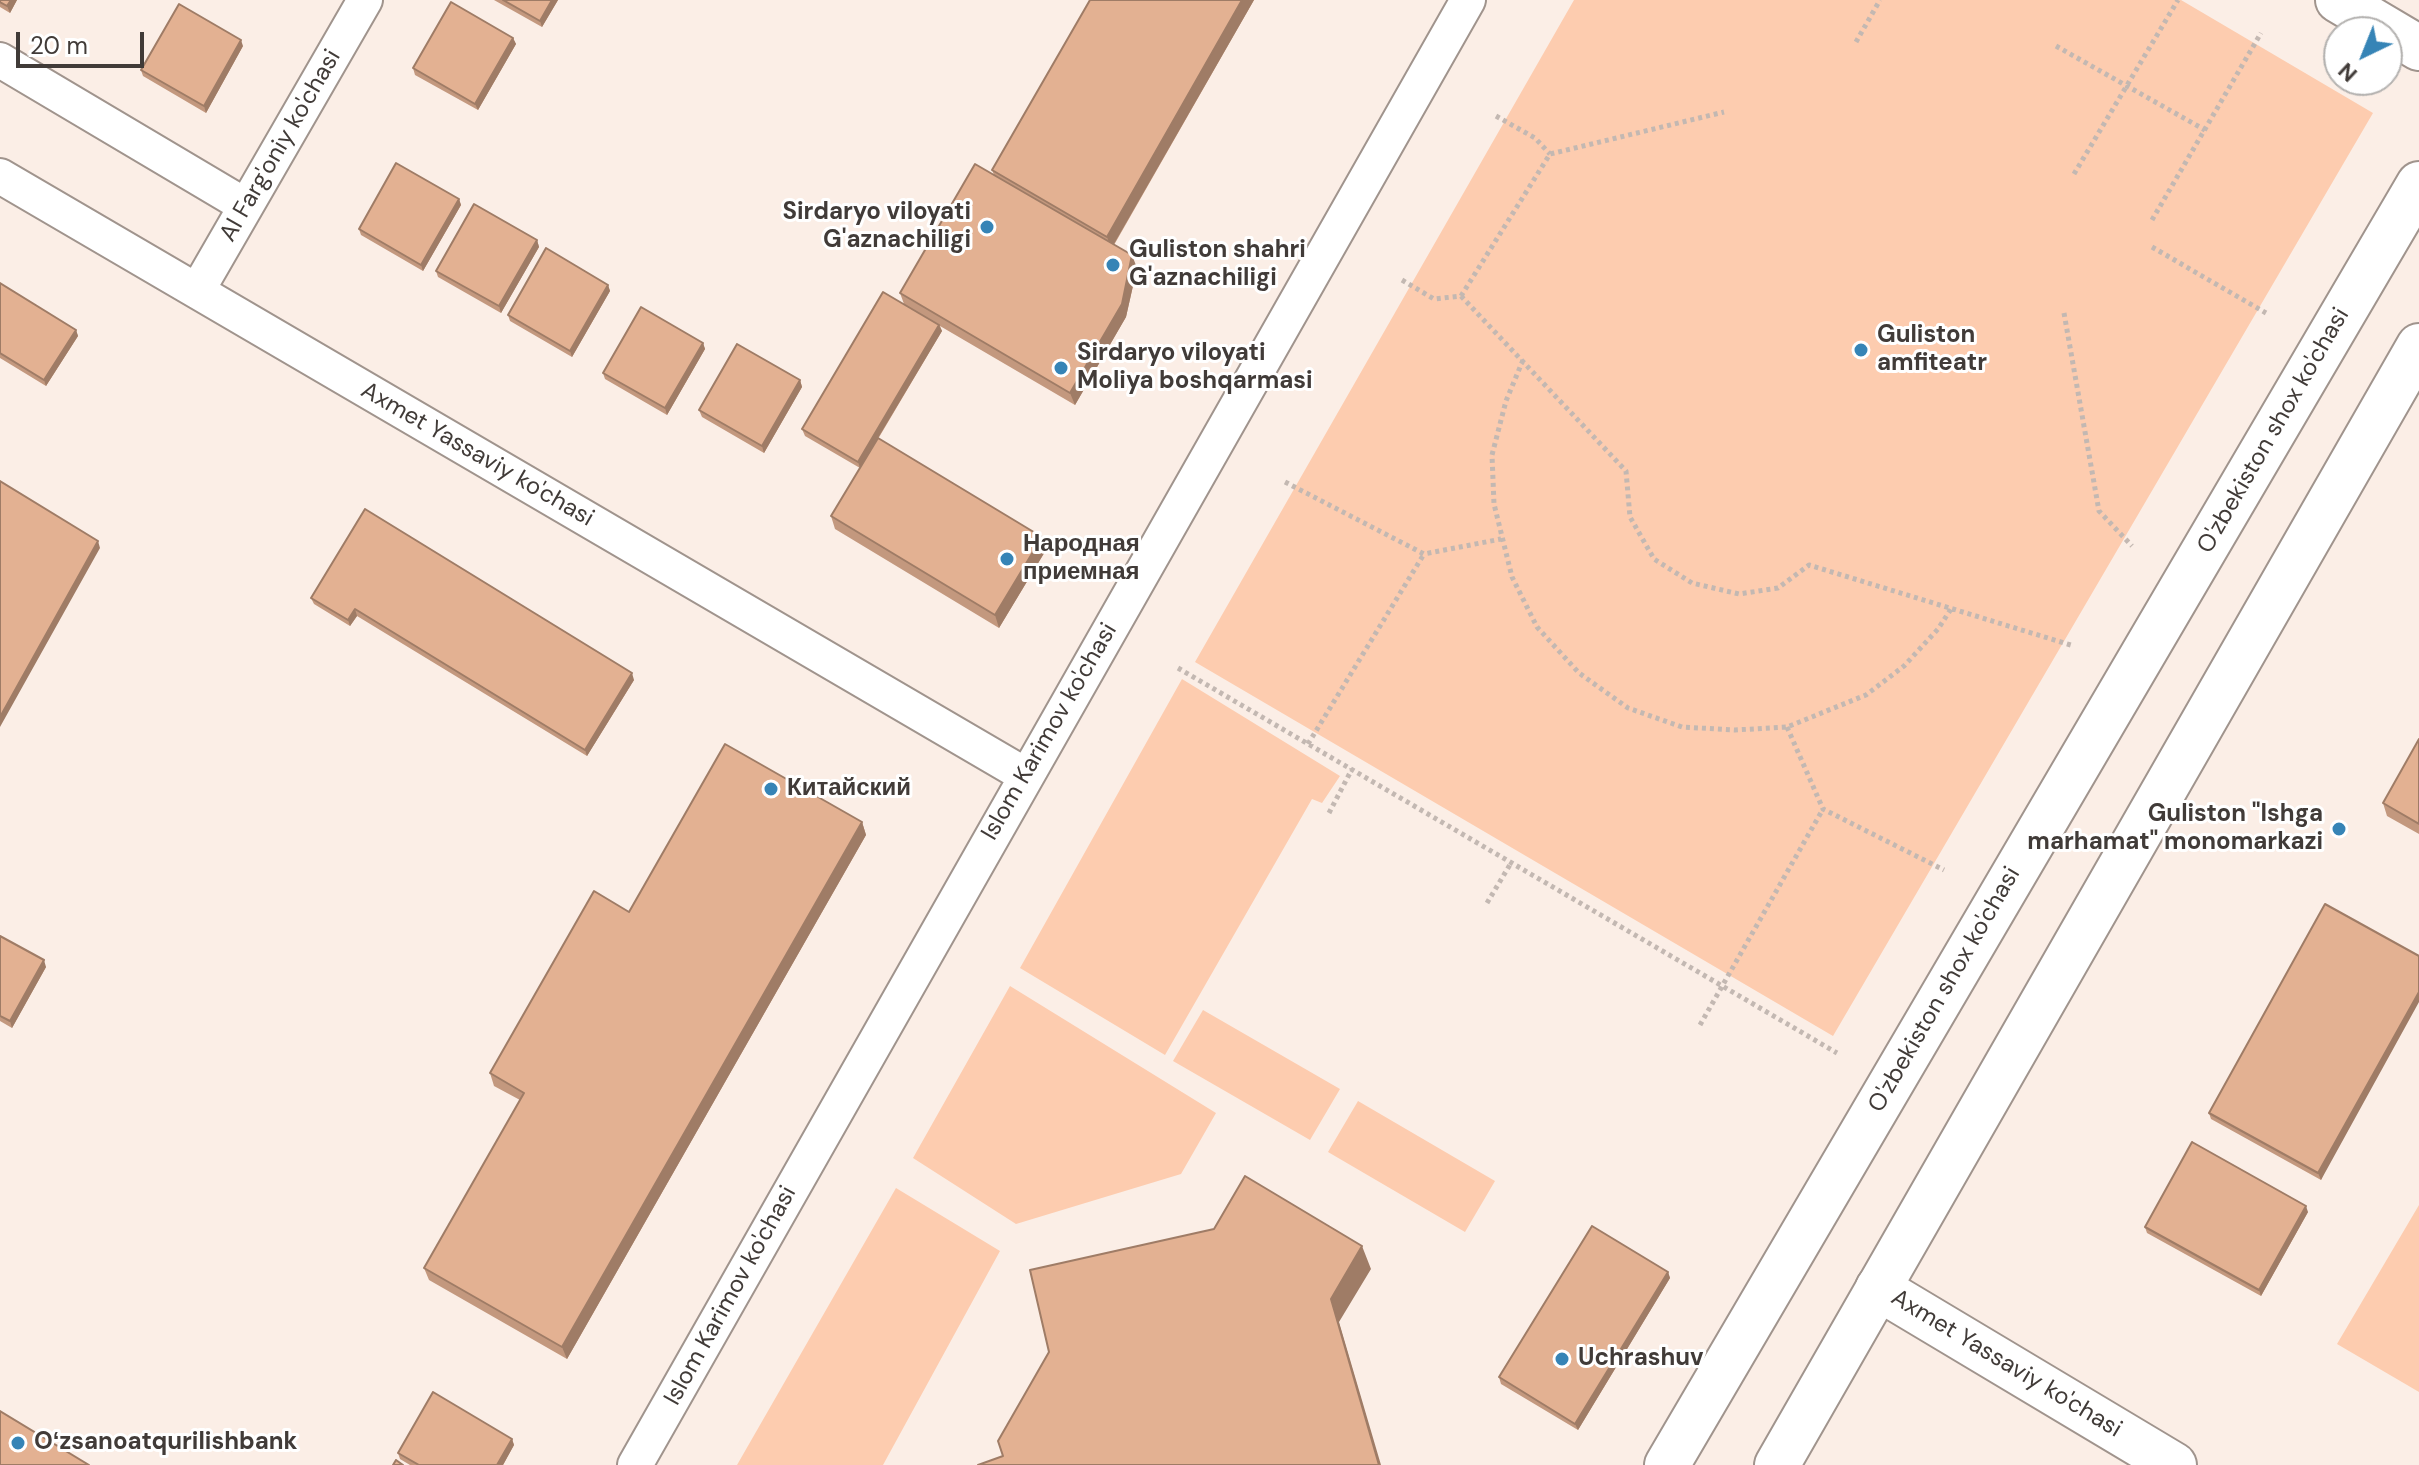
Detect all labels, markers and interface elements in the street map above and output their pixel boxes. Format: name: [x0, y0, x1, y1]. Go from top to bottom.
scale bar: [20, 16, 148, 66]
north arrow: [2323, 16, 2403, 96]
text: 20 m: [30, 30, 88, 61]
street label: Al Farg'oniy ko'chasi: [214, 45, 348, 247]
text: N: [2332, 56, 2363, 89]
place label: Sirdaryo viloyati G'aznachiligi: [782, 199, 971, 255]
marker: Sirdaryo viloyati G'aznachiligi: [978, 218, 996, 236]
place label: Guliston shahri G'aznachiligi: [1129, 237, 1306, 293]
marker: Guliston shahri G'aznachiligi: [1104, 256, 1122, 274]
street label: O'zbekiston shox ko'chasi: [2192, 303, 2356, 559]
place label: Guliston amfiteatr: [1877, 322, 1987, 378]
place label: Sirdaryo viloyati Moliya boshqarmasi: [1077, 340, 1313, 396]
marker: Guliston amfiteatr: [1852, 341, 1870, 359]
marker: Sirdaryo viloyati Moliya boshqarmasi: [1052, 359, 1070, 377]
street label: Axmet Yassaviy ko'chasi: [356, 377, 598, 533]
place label: Народная приемная: [1023, 531, 1140, 587]
marker: Народная приемная: [998, 550, 1016, 568]
street label: Islom Karimov ko'chasi: [976, 618, 1124, 846]
place label: Китайский: [787, 775, 911, 803]
marker: Китайский: [762, 780, 780, 798]
place label: Guliston "Ishga marhamat" monomarkazi: [2027, 801, 2323, 857]
marker: Guliston "Ishga marhamat" monomarkazi: [2330, 820, 2348, 838]
street label: O'zbekiston shox ko'chasi: [1863, 862, 2027, 1118]
street label: Islom Karimov ko'chasi: [659, 1182, 803, 1410]
street label: Axmet Yassaviy ko'chasi: [1885, 1284, 2127, 1444]
place label: Uchrashuv: [1578, 1345, 1704, 1373]
marker: Uchrashuv: [1553, 1350, 1571, 1368]
place label: Oʻzsanoatqurilishbank: [34, 1429, 297, 1457]
marker: Oʻzsanoatqurilishbank: [9, 1434, 27, 1452]

